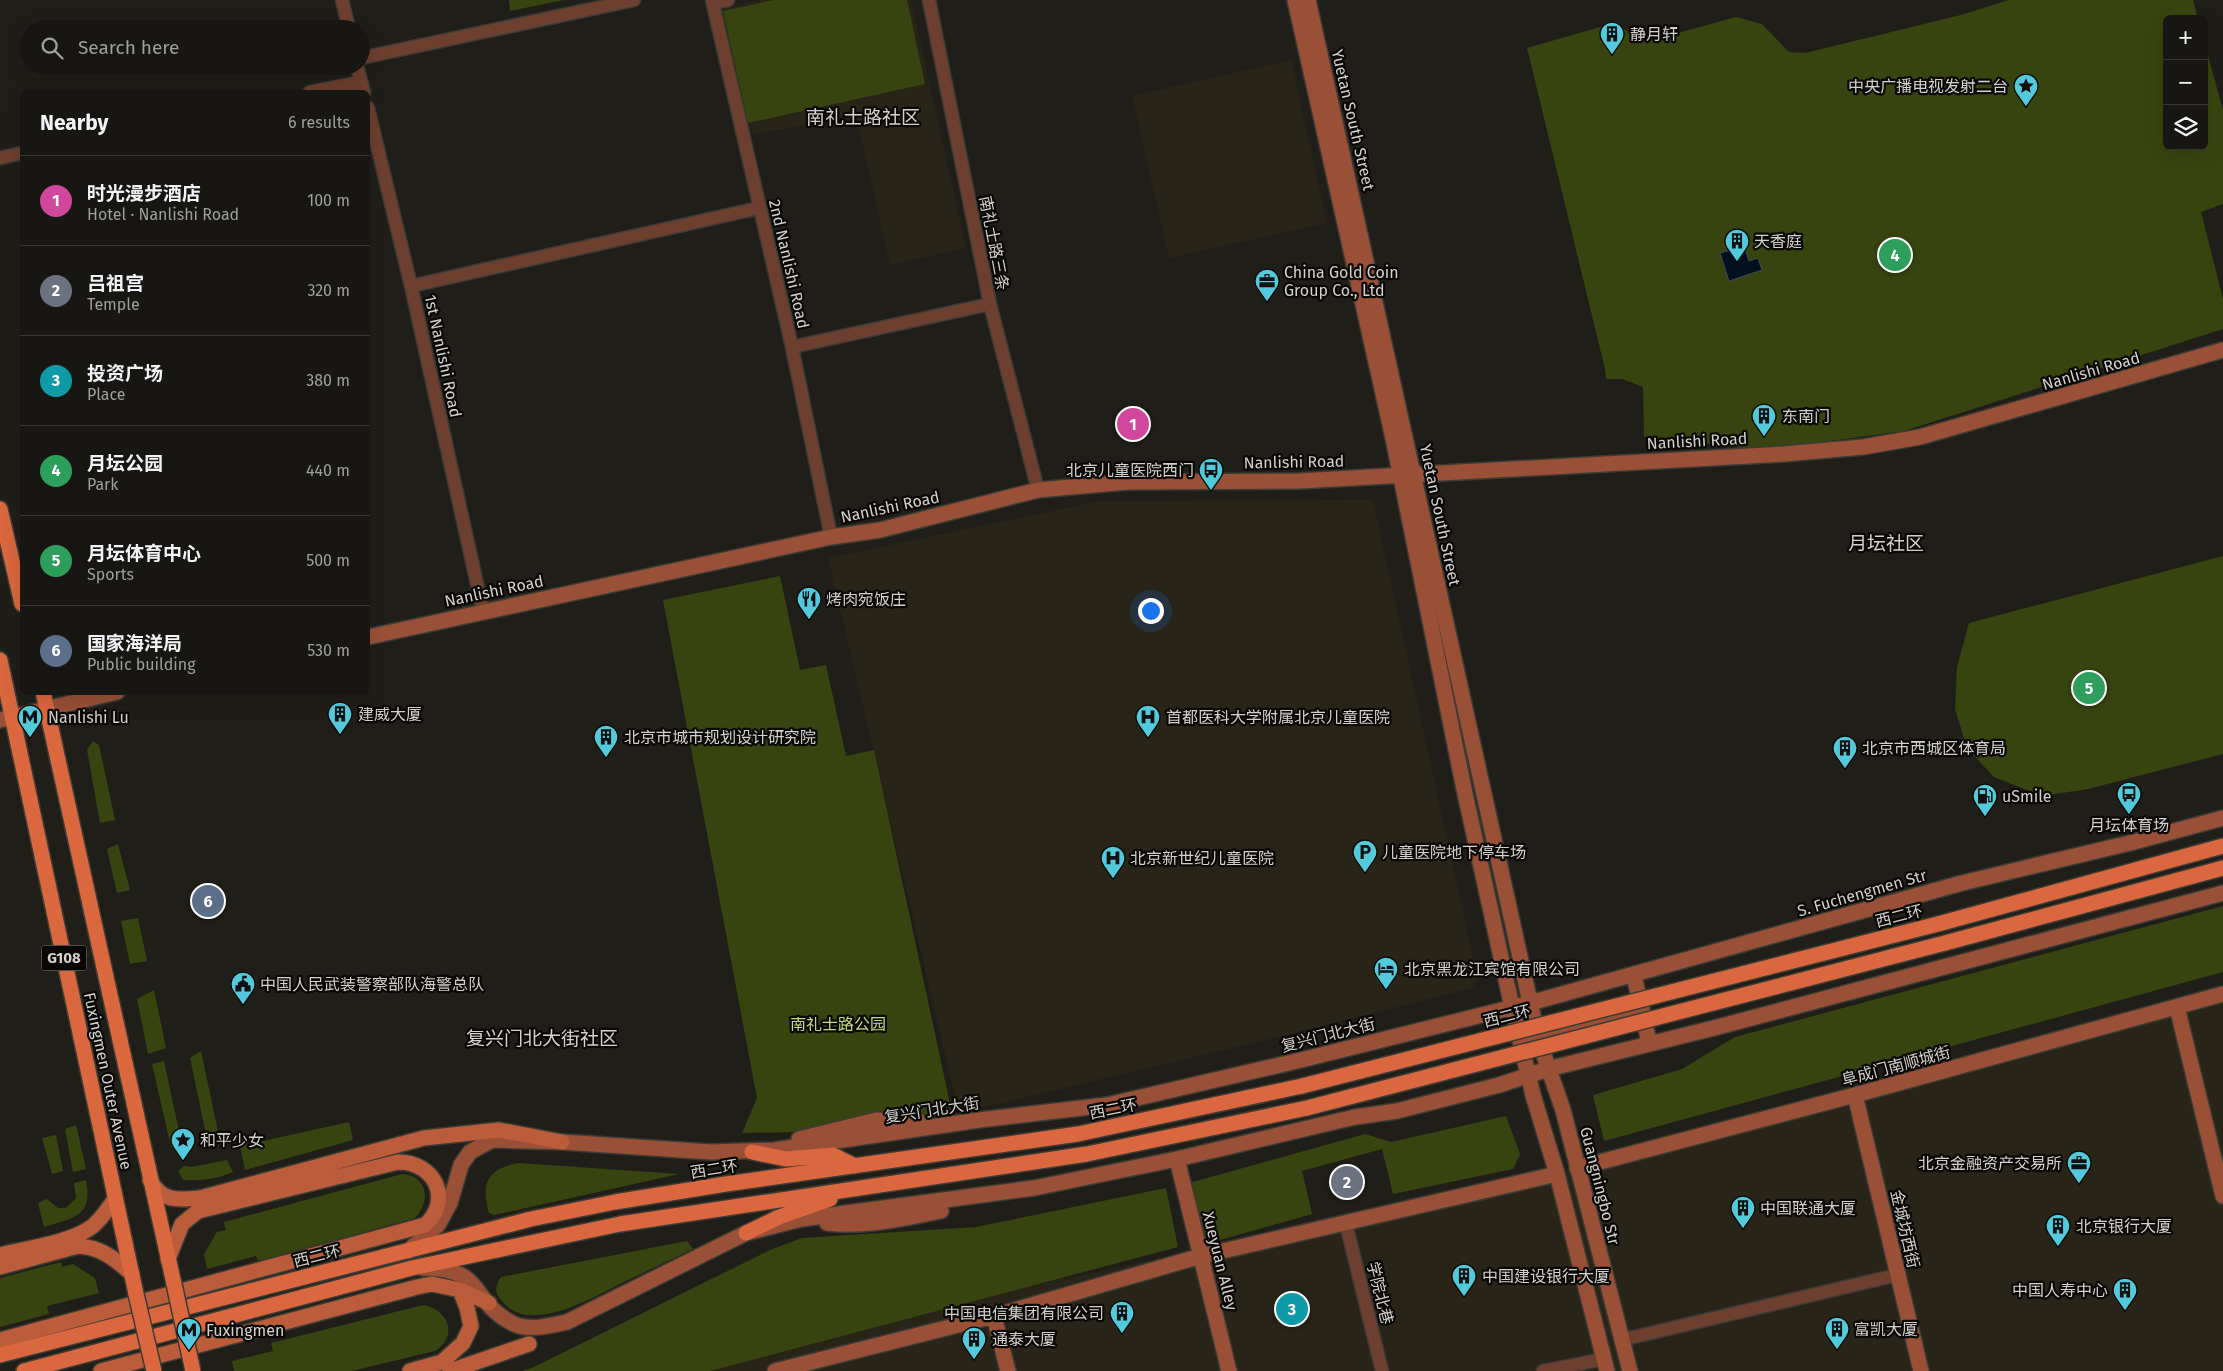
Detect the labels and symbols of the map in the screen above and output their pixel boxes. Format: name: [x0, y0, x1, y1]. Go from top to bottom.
building icon: 静月轩: [1599, 21, 1625, 55]
place label: 静月轩: [1630, 25, 1678, 44]
street label: Yuetan South Street: [1328, 48, 1379, 193]
place icon: 中央广播电视发射二台: [2013, 73, 2039, 107]
place label: 中央广播电视发射二台: [1848, 77, 2008, 96]
district label: 南礼士路社区: [806, 106, 920, 129]
street label: 南礼士路三条: [976, 194, 1012, 292]
street label: 2nd Nanlishi Road: [765, 198, 813, 330]
building icon: 天香庭: [1724, 228, 1750, 262]
place label: 天香庭: [1754, 232, 1802, 251]
pin: 4: [1879, 236, 1911, 274]
place label: China Gold Coin Group Co., Ltd: [1284, 263, 1399, 300]
office icon: China Gold Coin Group Co., Ltd: [1254, 268, 1280, 302]
street label: 1st Nanlishi Road: [421, 293, 465, 419]
street label: Nanlishi Road: [2040, 348, 2142, 394]
building icon: 东南门: [1751, 403, 1777, 437]
pin: 1: [1117, 405, 1149, 443]
place label: 东南门: [1782, 407, 1830, 426]
street label: Nanlishi Road: [1646, 429, 1748, 453]
street label: Yuetan South Street: [1416, 442, 1464, 588]
street label: Nanlishi Road: [1243, 452, 1345, 472]
bus stop icon: 北京儿童医院西门: [1198, 457, 1224, 491]
place label: 北京儿童医院西门: [1066, 461, 1194, 480]
street label: Nanlishi Road: [839, 487, 941, 527]
district label: 月坛社区: [1848, 532, 1924, 555]
street label: Nanlishi Road: [443, 571, 545, 611]
restaurant icon: 烤肉宛饭庄: [796, 586, 822, 620]
place label: 烤肉宛饭庄: [826, 590, 906, 609]
your location: [1138, 598, 1164, 624]
pin: 5: [2073, 669, 2105, 707]
building icon: 建威大厦: [327, 701, 353, 735]
metro station icon: Nanlishi Lu: [17, 704, 43, 738]
hospital icon: 首都医科大学附属北京儿童医院: [1135, 704, 1161, 738]
place label: 建威大厦: [358, 705, 422, 724]
place label: Nanlishi Lu: [48, 708, 129, 727]
place label: 首都医科大学附属北京儿童医院: [1166, 708, 1390, 727]
building icon: 北京市城市规划设计研究院: [593, 724, 619, 758]
place label: 北京市城市规划设计研究院: [624, 728, 816, 747]
building icon: 北京市西城区体育局: [1832, 735, 1858, 769]
place label: 北京市西城区体育局: [1862, 739, 2006, 758]
bus stop icon: 月坛体育场: [2116, 781, 2142, 815]
fuel station icon: uSmile: [1972, 783, 1998, 817]
place label: uSmile: [2002, 787, 2052, 806]
place label: 月坛体育场: [2089, 816, 2169, 835]
parking icon: 儿童医院地下停车场: [1352, 839, 1378, 873]
place label: 儿童医院地下停车场: [1382, 843, 1526, 862]
hospital icon: 北京新世纪儿童医院: [1100, 845, 1126, 879]
place label: 北京新世纪儿童医院: [1130, 849, 1274, 868]
street label: S. Fuchengmen Str: [1795, 865, 1930, 921]
pin: 6: [192, 882, 224, 920]
street label: 西二环: [1873, 901, 1925, 931]
road number: G108: [42, 946, 86, 970]
hotel icon: 北京黑龙江宾馆有限公司: [1373, 956, 1399, 990]
place label: 北京黑龙江宾馆有限公司: [1404, 960, 1580, 979]
public building icon: 中国人民武装警察部队海警总队: [230, 971, 256, 1005]
place label: 中国人民武装警察部队海警总队: [260, 975, 484, 994]
street label: Fuxingmen Outer Avenue: [80, 991, 136, 1171]
street label: 西二环: [1481, 1001, 1533, 1031]
street label: 复兴门北大街: [1279, 1014, 1377, 1056]
park label: 南礼士路公园: [790, 1015, 886, 1034]
district label: 复兴门北大街社区: [466, 1027, 618, 1050]
street label: 阜成门南顺城街: [1839, 1042, 1953, 1090]
street label: 复兴门北大街: [883, 1093, 981, 1127]
street label: 西二环: [1088, 1095, 1138, 1123]
street label: Guangningbo Str: [1576, 1125, 1624, 1248]
place icon: 和平少女: [170, 1127, 196, 1161]
place label: 和平少女: [200, 1131, 264, 1150]
office icon: 北京金融资产交易所: [2066, 1150, 2092, 1184]
place label: 北京金融资产交易所: [1918, 1154, 2062, 1173]
street label: 西二环: [689, 1156, 739, 1182]
pin: 2: [1331, 1163, 1363, 1201]
street label: 金城坊西街: [1887, 1188, 1923, 1270]
building icon: 中国联通大厦: [1730, 1195, 1756, 1229]
place label: 中国联通大厦: [1760, 1199, 1856, 1218]
street label: Xueyuan Alley: [1199, 1210, 1241, 1312]
building icon: 北京银行大厦: [2045, 1213, 2071, 1247]
place label: 北京银行大厦: [2076, 1217, 2172, 1236]
street label: 西二环: [291, 1241, 343, 1271]
street label: 学院北巷: [1363, 1260, 1397, 1326]
building icon: 中国建设银行大厦: [1451, 1263, 1477, 1297]
place label: 中国建设银行大厦: [1482, 1267, 1610, 1286]
building icon: 中国人寿中心: [2112, 1277, 2138, 1311]
place label: 中国人寿中心: [2012, 1281, 2108, 1300]
pin: 3: [1276, 1290, 1308, 1328]
building icon: 中国电信集团有限公司: [1109, 1300, 1135, 1334]
place label: 中国电信集团有限公司: [944, 1304, 1104, 1323]
building icon: 富凯大厦: [1824, 1316, 1850, 1350]
metro station icon: Fuxingmen: [176, 1317, 202, 1351]
place label: 富凯大厦: [1854, 1320, 1918, 1339]
place label: Fuxingmen: [206, 1321, 284, 1340]
building icon: 通泰大厦: [961, 1326, 987, 1360]
place label: 通泰大厦: [992, 1330, 1056, 1349]

